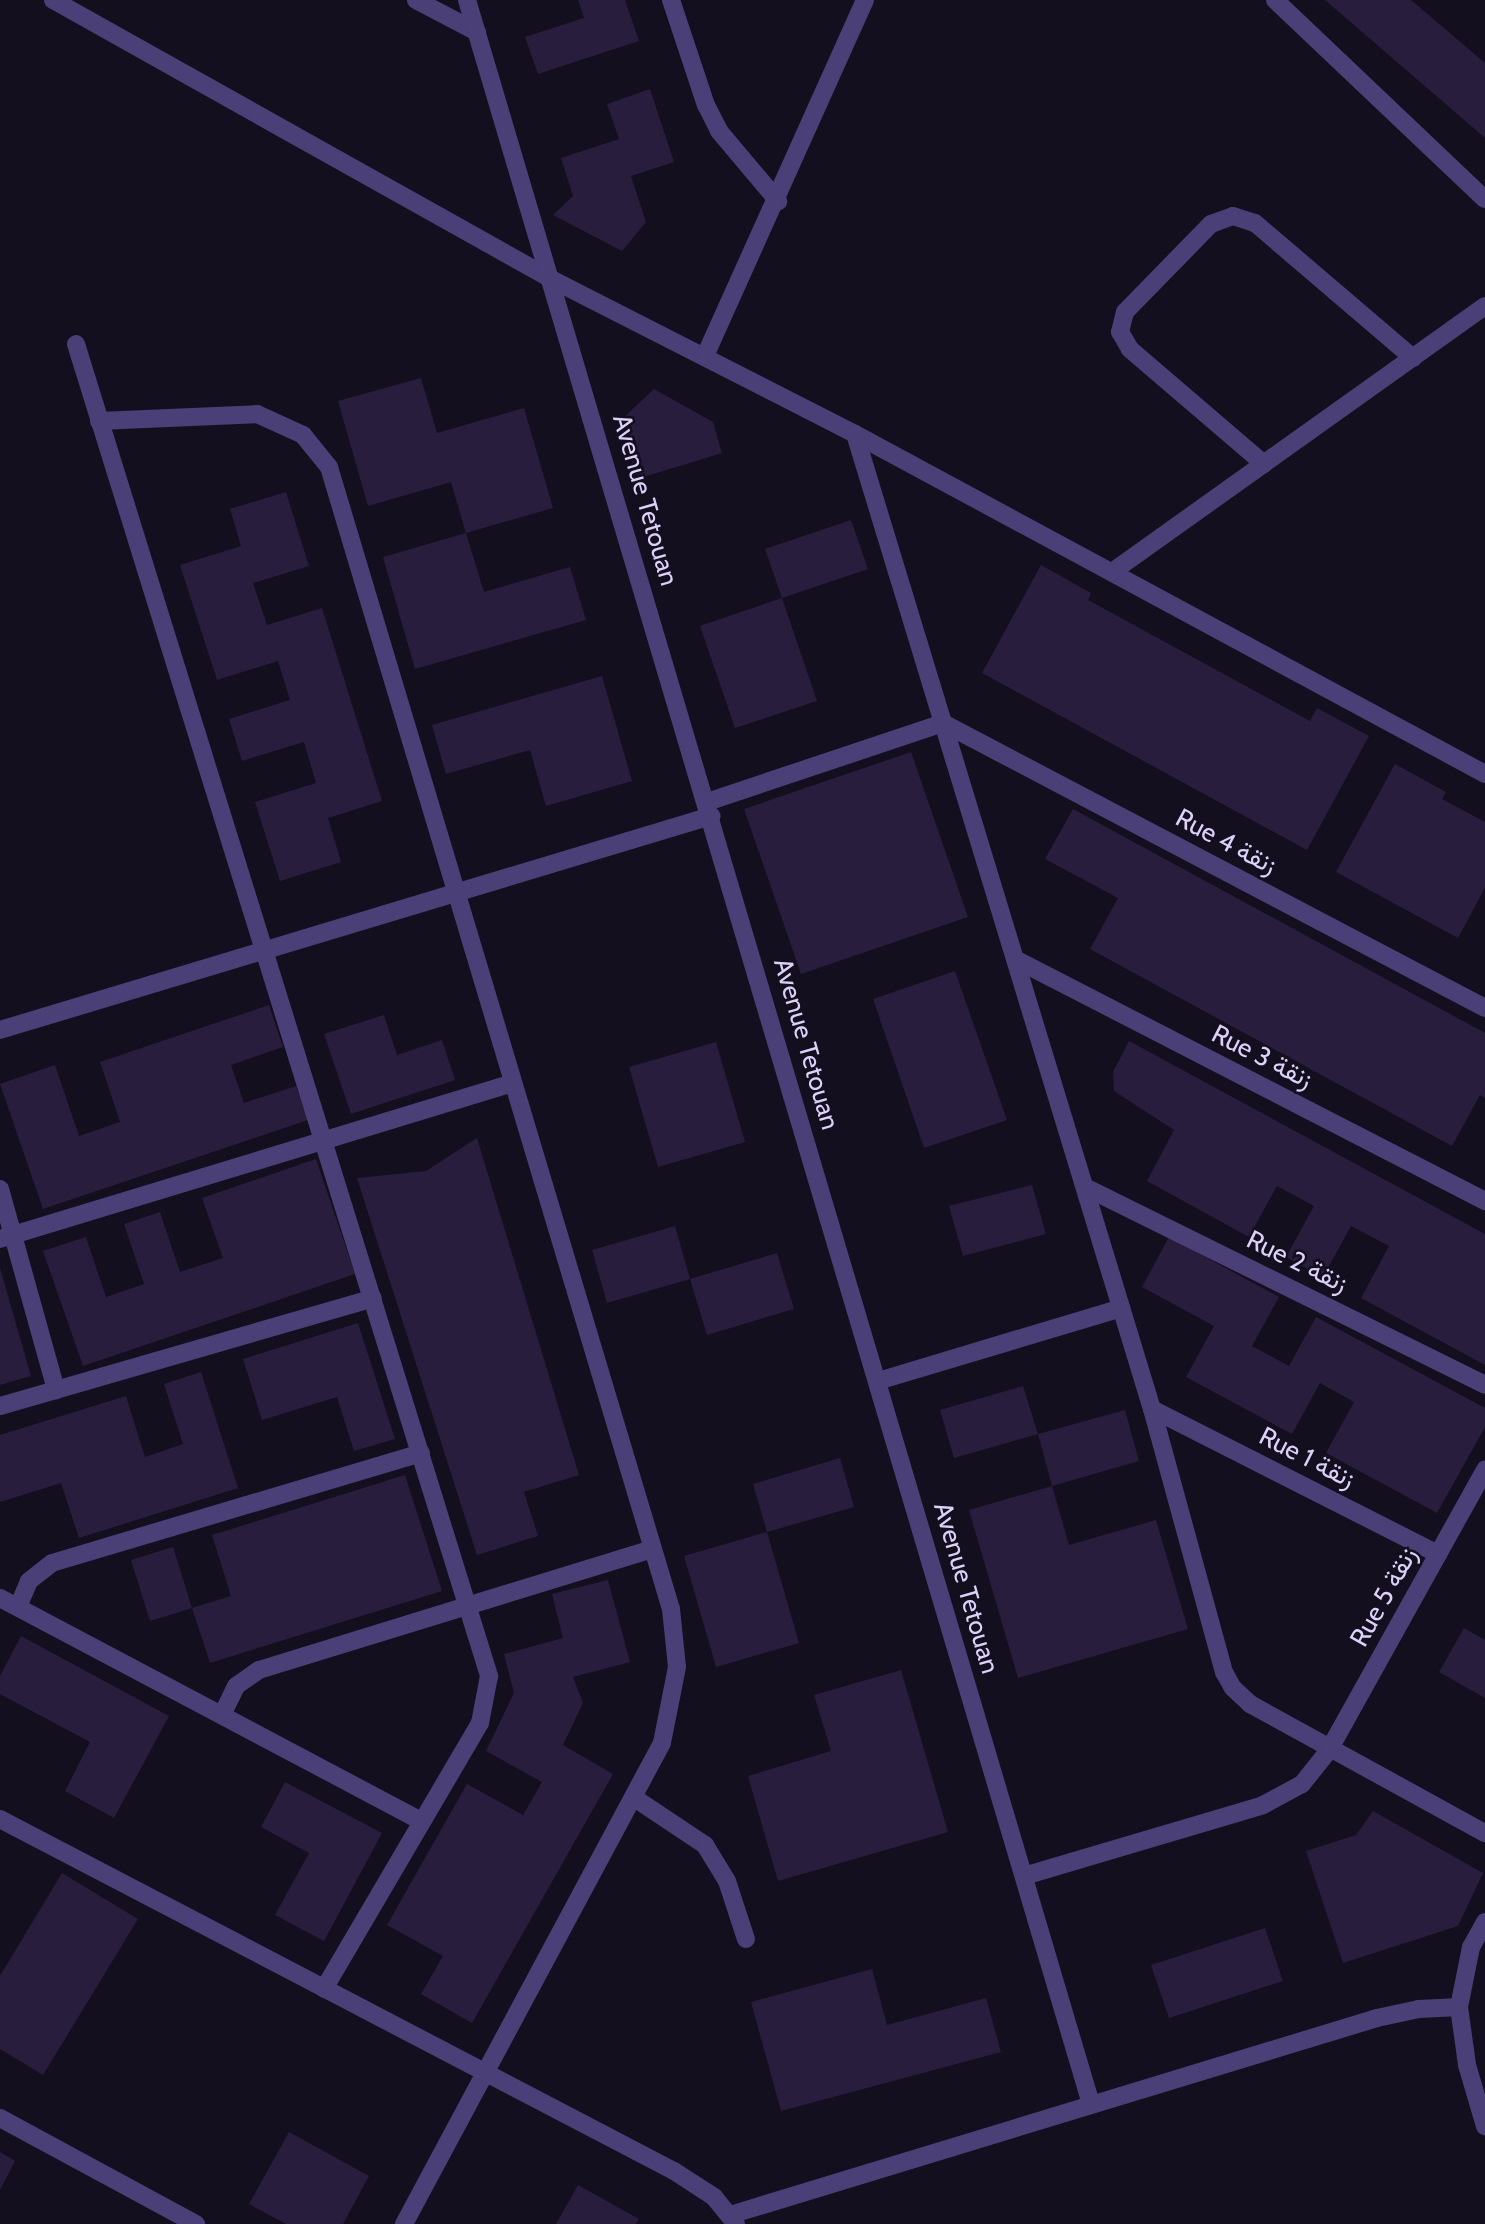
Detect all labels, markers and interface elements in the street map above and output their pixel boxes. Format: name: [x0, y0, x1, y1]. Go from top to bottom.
street label: Avenue Tetouan: [606, 411, 684, 589]
street label: Rue 4 زنقة: [1170, 802, 1282, 882]
street label: Avenue Tetouan: [767, 955, 845, 1133]
street label: Rue 3 زنقة: [1206, 1018, 1318, 1096]
street label: Rue 2 زنقة: [1241, 1224, 1353, 1300]
street label: Rue 1 زنقة: [1254, 1421, 1360, 1495]
street label: Avenue Tetouan: [927, 1499, 1005, 1677]
street label: Rue 5 زنقة: [1344, 1542, 1424, 1652]

